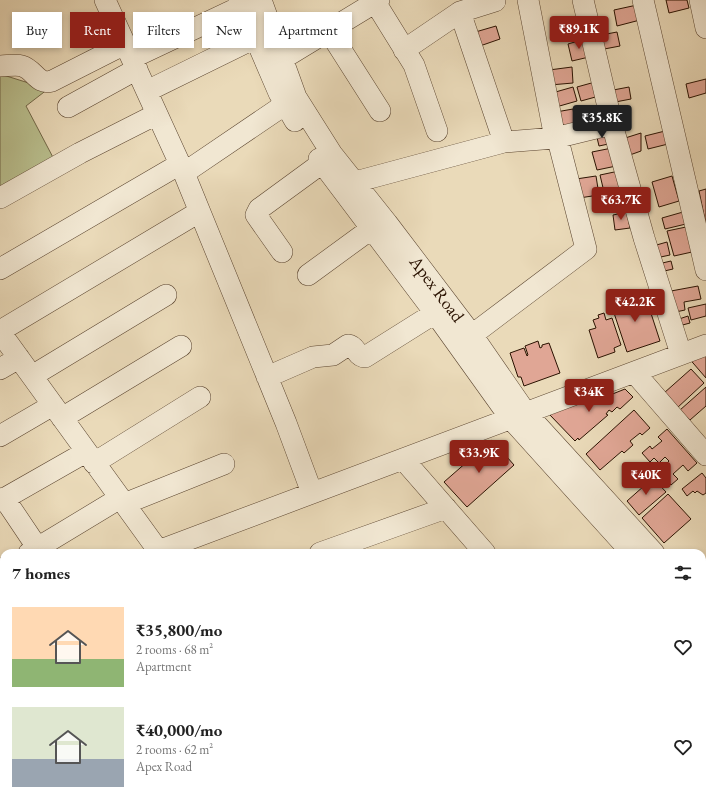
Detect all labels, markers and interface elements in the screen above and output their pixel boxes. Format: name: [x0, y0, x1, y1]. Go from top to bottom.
chip: Buy: [12, 12, 62, 48]
chip: Rent: [70, 12, 125, 48]
chip: Filters: [133, 12, 194, 48]
chip: New: [202, 12, 256, 48]
chip: Apartment: [264, 12, 352, 48]
pin: ₹89.1K: [546, 16, 612, 50]
text: ₹89.1K: [559, 20, 599, 37]
pin: ₹35.8K: [569, 105, 635, 139]
text: ₹35.8K: [582, 109, 622, 126]
pin: ₹63.7K: [588, 187, 654, 221]
text: ₹63.7K: [601, 191, 641, 208]
street label: Apex Road: [404, 250, 470, 327]
pin: ₹42.2K: [602, 289, 668, 323]
text: ₹42.2K: [615, 293, 655, 310]
pin: ₹34K: [565, 379, 613, 413]
text: ₹34K: [574, 383, 604, 400]
pin: ₹33.9K: [446, 440, 512, 474]
text: ₹33.9K: [459, 444, 499, 461]
pin: ₹40K: [622, 462, 670, 496]
text: ₹40K: [631, 466, 661, 483]
text: 7 homes: [12, 562, 70, 584]
icon: filters: [672, 562, 694, 584]
text: ₹35,800/mo: [136, 619, 222, 641]
icon: home: [44, 623, 92, 671]
icon: heart: [672, 636, 694, 658]
text: 2 rooms · 68 m²: [136, 641, 213, 658]
text: Apartment: [136, 658, 191, 675]
text: ₹40,000/mo: [136, 719, 222, 741]
icon: home: [44, 723, 92, 771]
icon: heart: [672, 736, 694, 758]
text: 2 rooms · 62 m²: [136, 741, 213, 758]
text: Apex Road: [136, 758, 192, 775]

